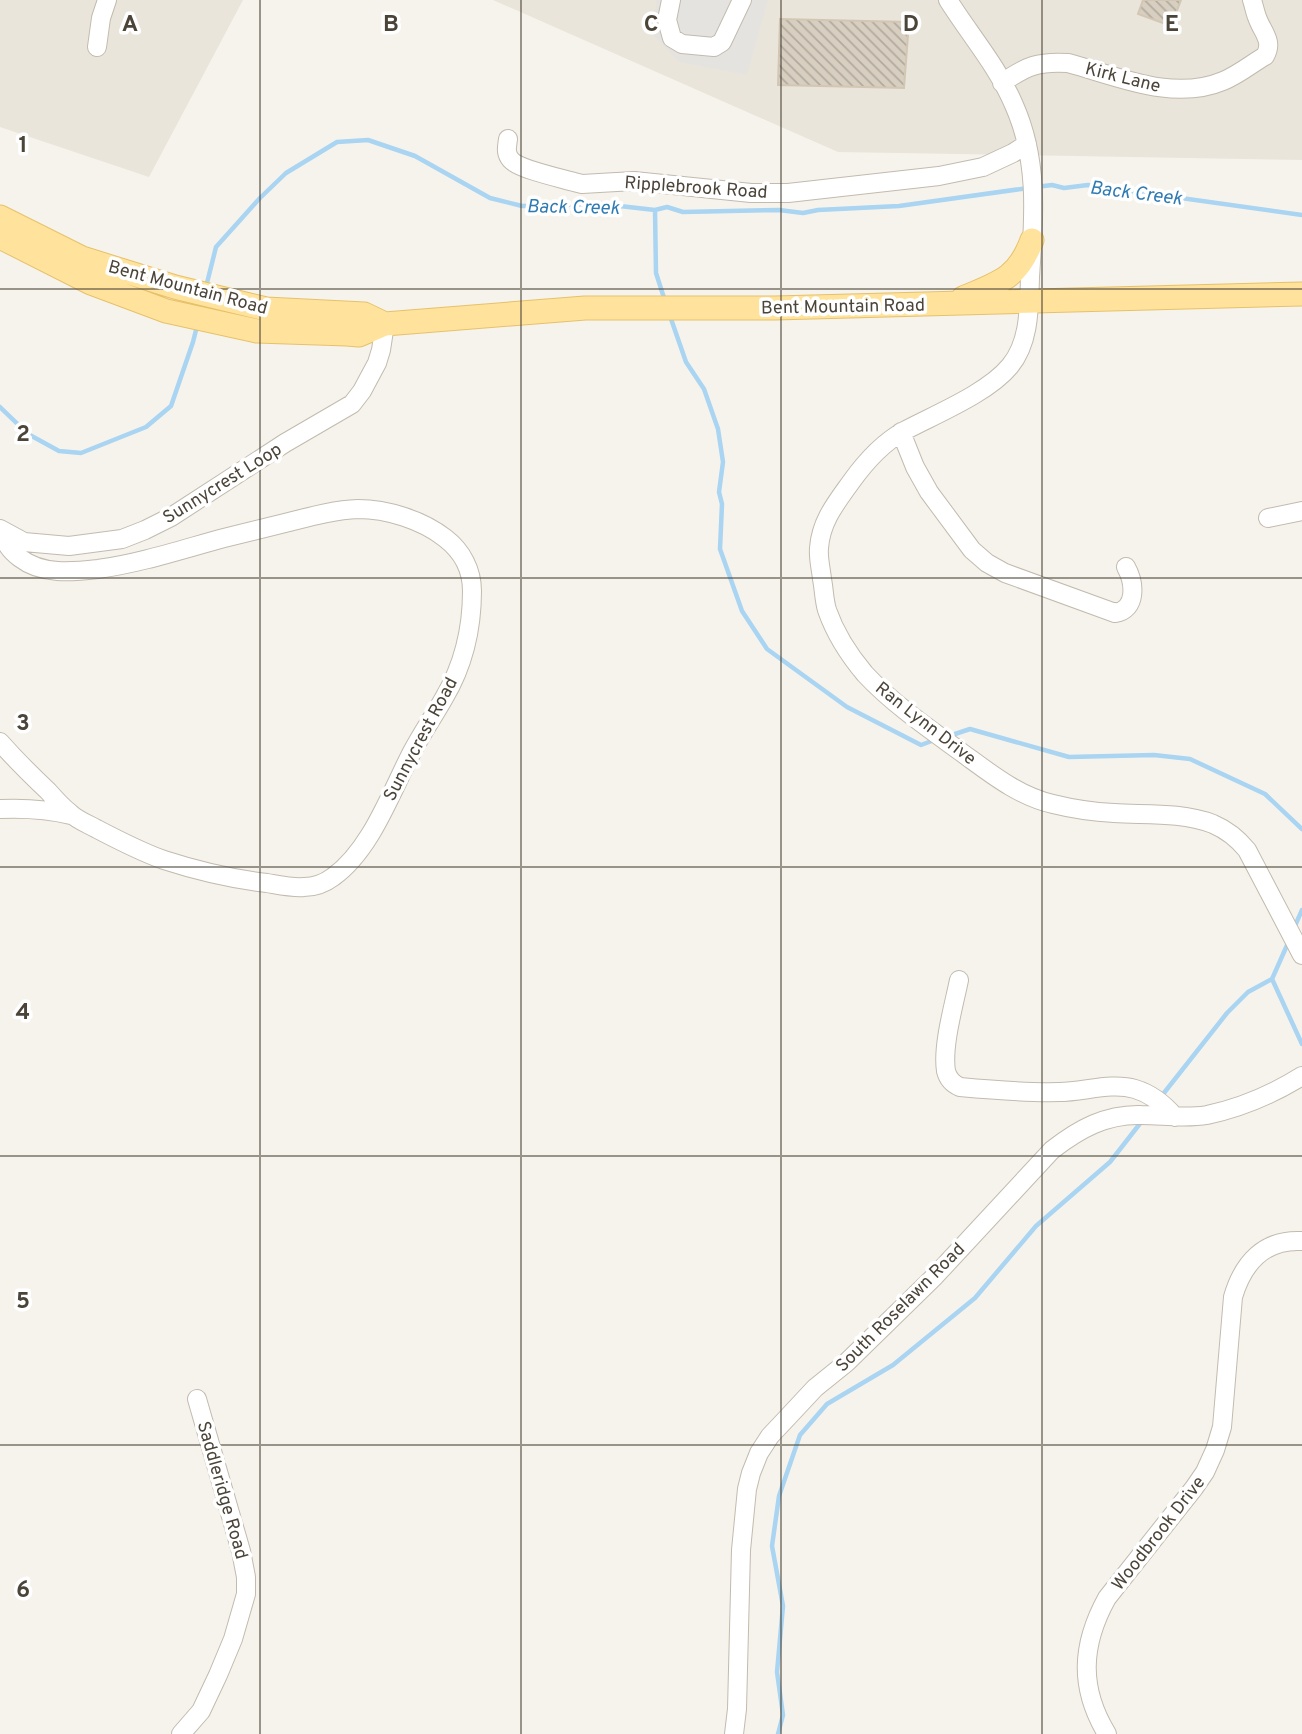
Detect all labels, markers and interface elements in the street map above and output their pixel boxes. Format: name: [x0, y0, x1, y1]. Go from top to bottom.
text: A: [122, 11, 138, 40]
text: B: [383, 11, 399, 40]
text: C: [644, 11, 658, 40]
text: D: [903, 11, 919, 40]
text: E: [1165, 11, 1179, 40]
street label: Kirk Lane: [1082, 58, 1163, 99]
text: 1: [18, 132, 28, 161]
street label: Ripplebrook Road: [623, 172, 768, 205]
water label: Back Creek: [1088, 176, 1184, 212]
water label: Back Creek: [526, 195, 620, 221]
street label: Bent Mountain Road: [105, 256, 270, 321]
street label: Bent Mountain Road: [761, 295, 925, 320]
text: 2: [16, 421, 30, 450]
street label: Sunnycrest Loop: [159, 439, 286, 530]
street label: Sunnycrest Road: [379, 674, 464, 806]
street label: Ran Lynn Drive: [870, 677, 980, 771]
text: 3: [16, 710, 30, 739]
text: 4: [16, 999, 30, 1028]
street label: South Roselawn Road: [832, 1239, 971, 1378]
text: 5: [16, 1288, 30, 1317]
street label: Saddleridge Road: [191, 1419, 252, 1562]
street label: Woodbrook Drive: [1107, 1472, 1211, 1596]
text: 6: [16, 1577, 30, 1606]

